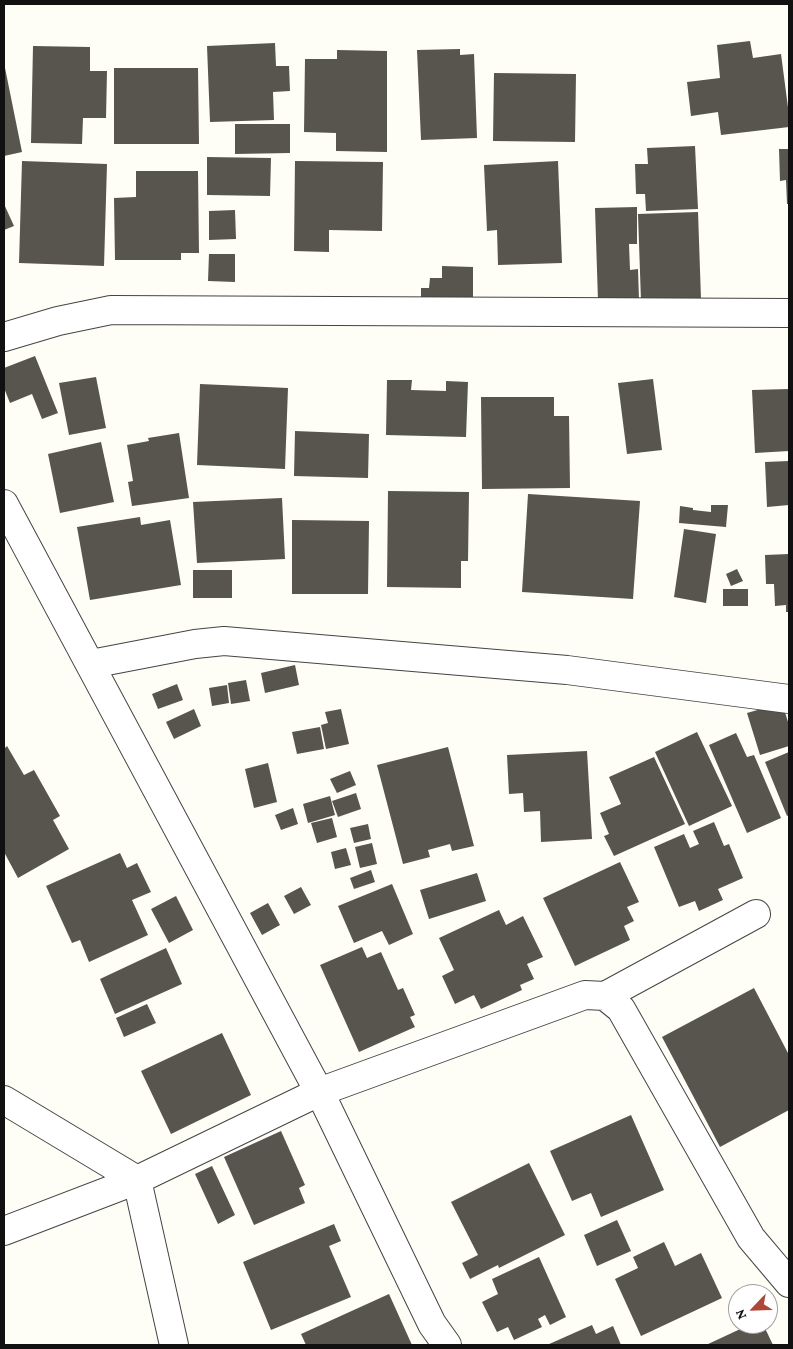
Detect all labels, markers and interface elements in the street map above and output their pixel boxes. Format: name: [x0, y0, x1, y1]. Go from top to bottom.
north arrow: [728, 1284, 778, 1334]
text: N: [731, 1307, 749, 1322]

